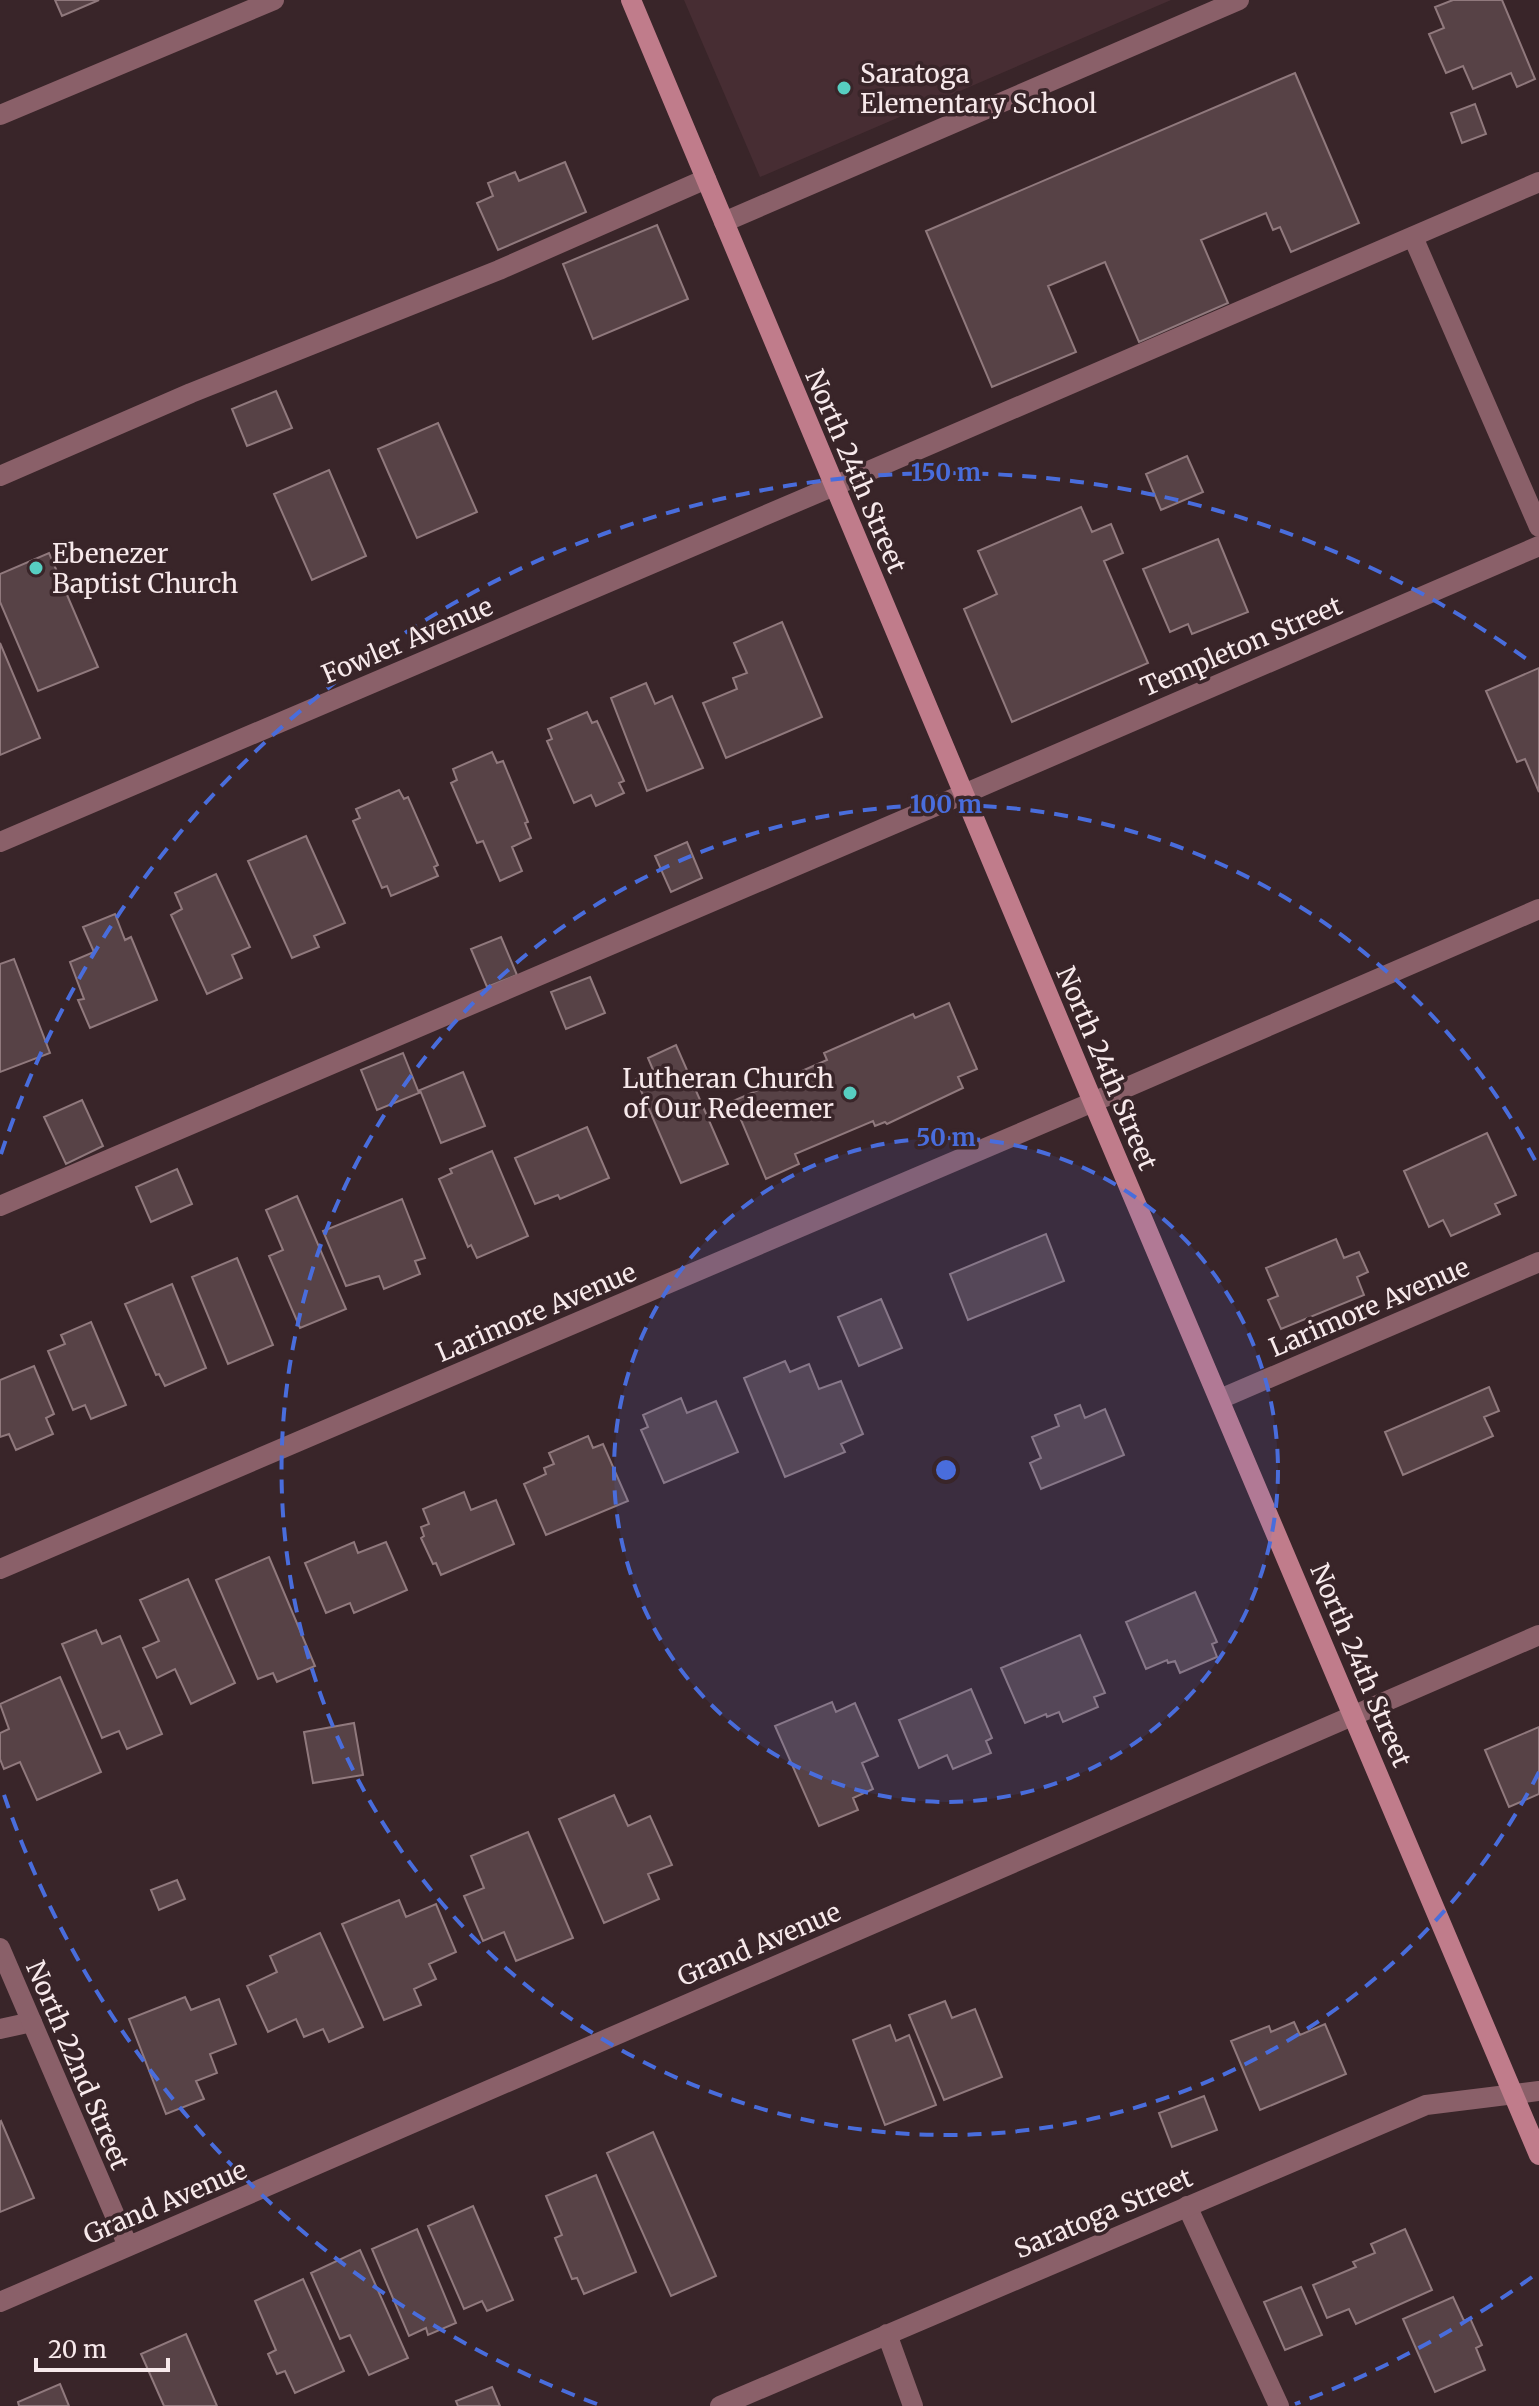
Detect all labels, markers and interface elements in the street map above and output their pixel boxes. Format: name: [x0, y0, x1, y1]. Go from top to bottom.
place label: Saratoga Elementary School: [860, 57, 1097, 120]
marker: Saratoga Elementary School: [835, 79, 853, 97]
street label: North 24th Street: [798, 364, 914, 578]
text: 150 m: [911, 457, 981, 488]
place label: Ebenezer Baptist Church: [52, 537, 238, 600]
marker: Ebenezer Baptist Church: [27, 559, 45, 577]
street label: Fowler Avenue: [317, 589, 497, 691]
street label: Templeton Street: [1135, 589, 1347, 703]
text: 100 m: [910, 789, 982, 820]
street label: North 24th Street: [1049, 961, 1165, 1175]
place label: Lutheran Church of Our Redeemer: [622, 1062, 834, 1125]
marker: Lutheran Church of Our Redeemer: [841, 1084, 859, 1102]
text: 50 m: [916, 1122, 976, 1153]
street label: Larimore Avenue: [1264, 1250, 1474, 1364]
street label: Larimore Avenue: [431, 1255, 641, 1369]
centre of rings: [932, 1456, 960, 1484]
street label: North 24th Street: [1303, 1558, 1419, 1772]
street label: Grand Avenue: [672, 1895, 846, 1993]
street label: North 22nd Street: [19, 1956, 137, 2174]
street label: Grand Avenue: [78, 2153, 252, 2251]
street label: Saratoga Street: [1009, 2161, 1197, 2265]
scale bar: [36, 2322, 168, 2372]
text: 20 m: [48, 2334, 107, 2365]

